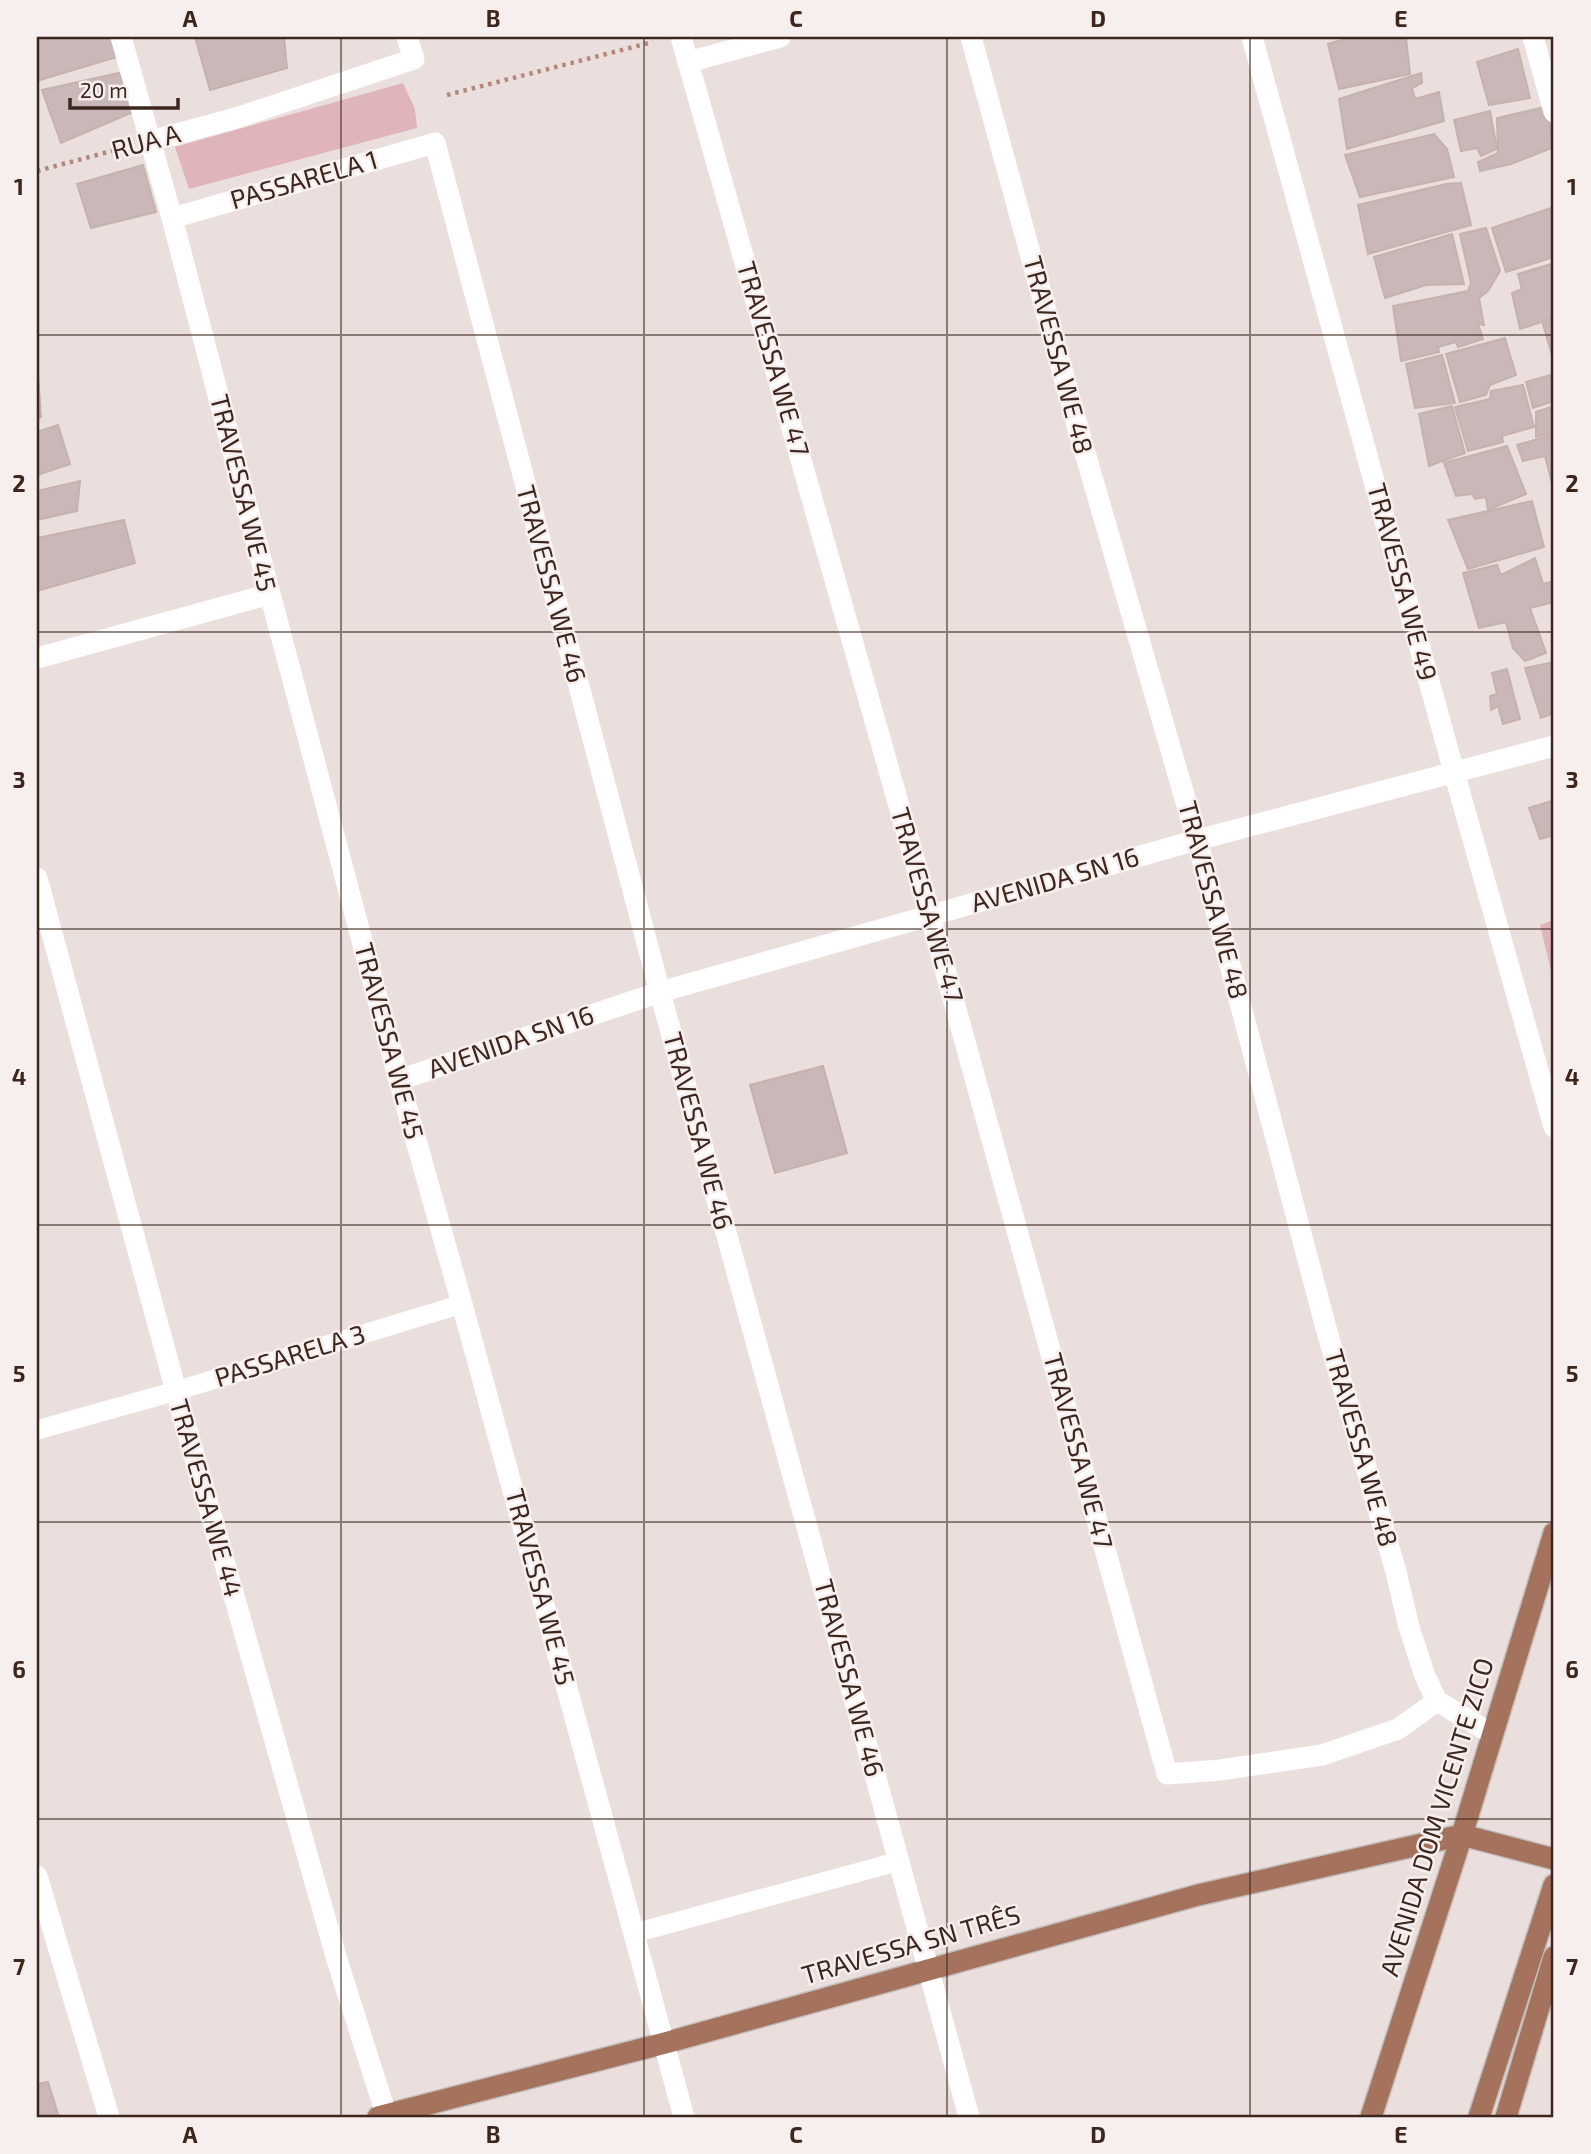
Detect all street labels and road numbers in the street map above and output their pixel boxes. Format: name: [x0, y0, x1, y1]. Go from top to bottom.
street label: RUA A: [108, 116, 184, 165]
street label: PASSARELA 1: [226, 143, 381, 214]
street label: TRAVESSA WE 48: [1018, 252, 1101, 457]
street label: TRAVESSA WE 47: [732, 258, 817, 460]
street label: TRAVESSA WE 45: [205, 391, 284, 594]
street label: TRAVESSA WE 49: [1362, 480, 1445, 684]
street label: TRAVESSA WE 46: [511, 482, 594, 686]
street label: TRAVESSA WE 48: [1173, 797, 1256, 1002]
street label: TRAVESSA WE 47: [886, 804, 971, 1006]
street label: AVENIDA SN 16: [967, 840, 1142, 917]
street label: TRAVESSA WE 45: [349, 939, 432, 1142]
street label: AVENIDA SN 16: [424, 998, 597, 1083]
street label: TRAVESSA WE 46: [658, 1029, 741, 1233]
street label: PASSARELA 3: [211, 1317, 369, 1392]
street label: TRAVESSA WE 48: [1319, 1345, 1405, 1550]
street label: TRAVESSA WE 47: [1038, 1349, 1120, 1552]
street label: TRAVESSA WE 44: [164, 1395, 250, 1600]
street label: TRAVESSA WE 45: [500, 1485, 583, 1688]
street label: TRAVESSA WE 46: [809, 1576, 892, 1780]
street label: AVENIDA DOM VICENTE ZICO: [1372, 1654, 1499, 1979]
street label: TRAVESSA SN TRÊS: [798, 1898, 1023, 1990]

